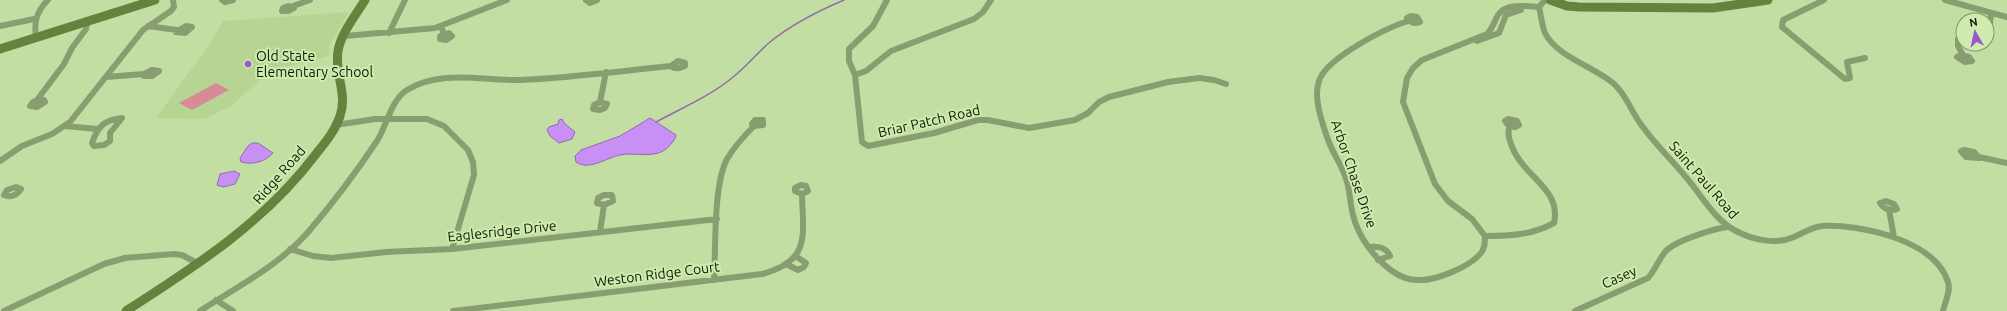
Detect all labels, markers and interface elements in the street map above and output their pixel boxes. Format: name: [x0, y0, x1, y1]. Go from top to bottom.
north arrow: [1955, 12, 1995, 52]
text: N: [1968, 16, 1978, 29]
place label: Old State Elementary School: [256, 48, 374, 80]
marker: Old State Elementary School: [243, 59, 253, 69]
street label: Briar Patch Road: [876, 101, 982, 141]
street label: Arbor Chase Drive: [1328, 118, 1380, 230]
street label: Saint Paul Road: [1666, 138, 1742, 222]
street label: Ridge Road: [249, 143, 309, 207]
street label: Eaglesridge Drive: [447, 217, 557, 245]
street label: Weston Ridge Court: [593, 258, 721, 290]
street label: Casey: [1599, 262, 1639, 292]

